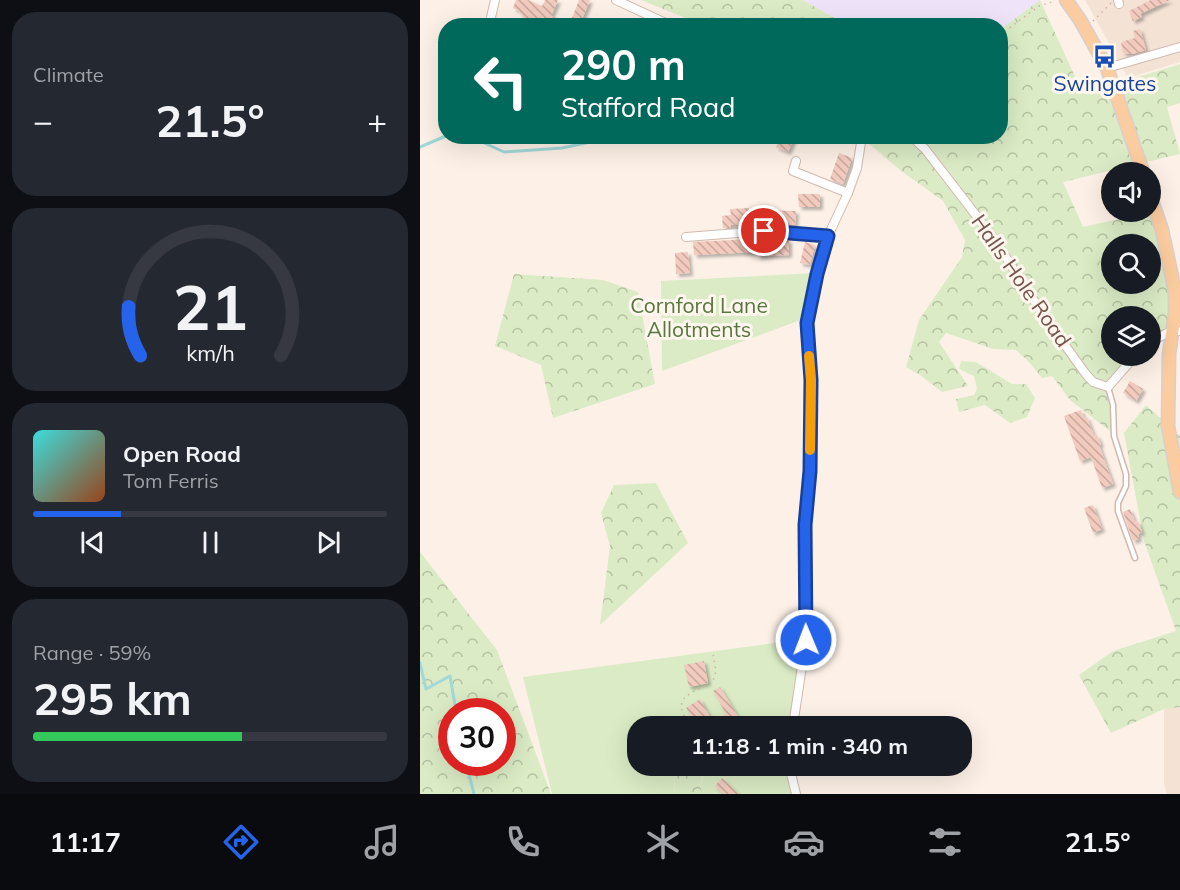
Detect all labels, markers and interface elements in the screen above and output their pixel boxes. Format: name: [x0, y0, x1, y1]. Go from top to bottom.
text: 290 m: [561, 38, 686, 91]
icon: left: [462, 42, 540, 120]
bus stop icon: Swingates: [1092, 43, 1118, 69]
text: Climate: [33, 62, 104, 87]
place label: Swingates: [1054, 70, 1156, 96]
text: Stafford Road: [561, 90, 735, 124]
text: 21.5°: [155, 92, 265, 148]
text: −: [33, 100, 53, 141]
text: +: [367, 100, 387, 141]
map controls: [1101, 162, 1161, 366]
button: sound: [1101, 162, 1161, 222]
pin: [738, 205, 789, 256]
street label: Halls Hole Road: [966, 209, 1077, 352]
icon: arrive: [747, 214, 780, 247]
button: search: [1101, 234, 1161, 294]
text: 21: [173, 267, 247, 346]
park label: Cornford Lane Allotments: [630, 292, 768, 342]
button: layers: [1101, 306, 1161, 366]
text: km/h: [186, 340, 234, 367]
text: Open Road: [123, 440, 241, 468]
text: Tom Ferris: [123, 468, 219, 493]
icon: previous: [76, 526, 109, 559]
icon: pause: [194, 526, 227, 559]
icon: next: [312, 526, 345, 559]
position arrow: [774, 608, 838, 672]
text: Range · 59%: [33, 640, 151, 665]
text: 295 km: [33, 670, 192, 726]
speed limit sign: 30: [438, 698, 516, 776]
text: 11:18 · 1 min · 340 m: [691, 732, 908, 760]
icon: directions: [220, 821, 262, 863]
icon: music: [361, 821, 403, 863]
icon: phone: [502, 821, 544, 863]
icon: climate: [642, 821, 684, 863]
icon: car: [783, 821, 825, 863]
icon: filters: [924, 821, 966, 863]
text: 11:17: [49, 825, 121, 859]
text: 21.5°: [1065, 825, 1130, 859]

